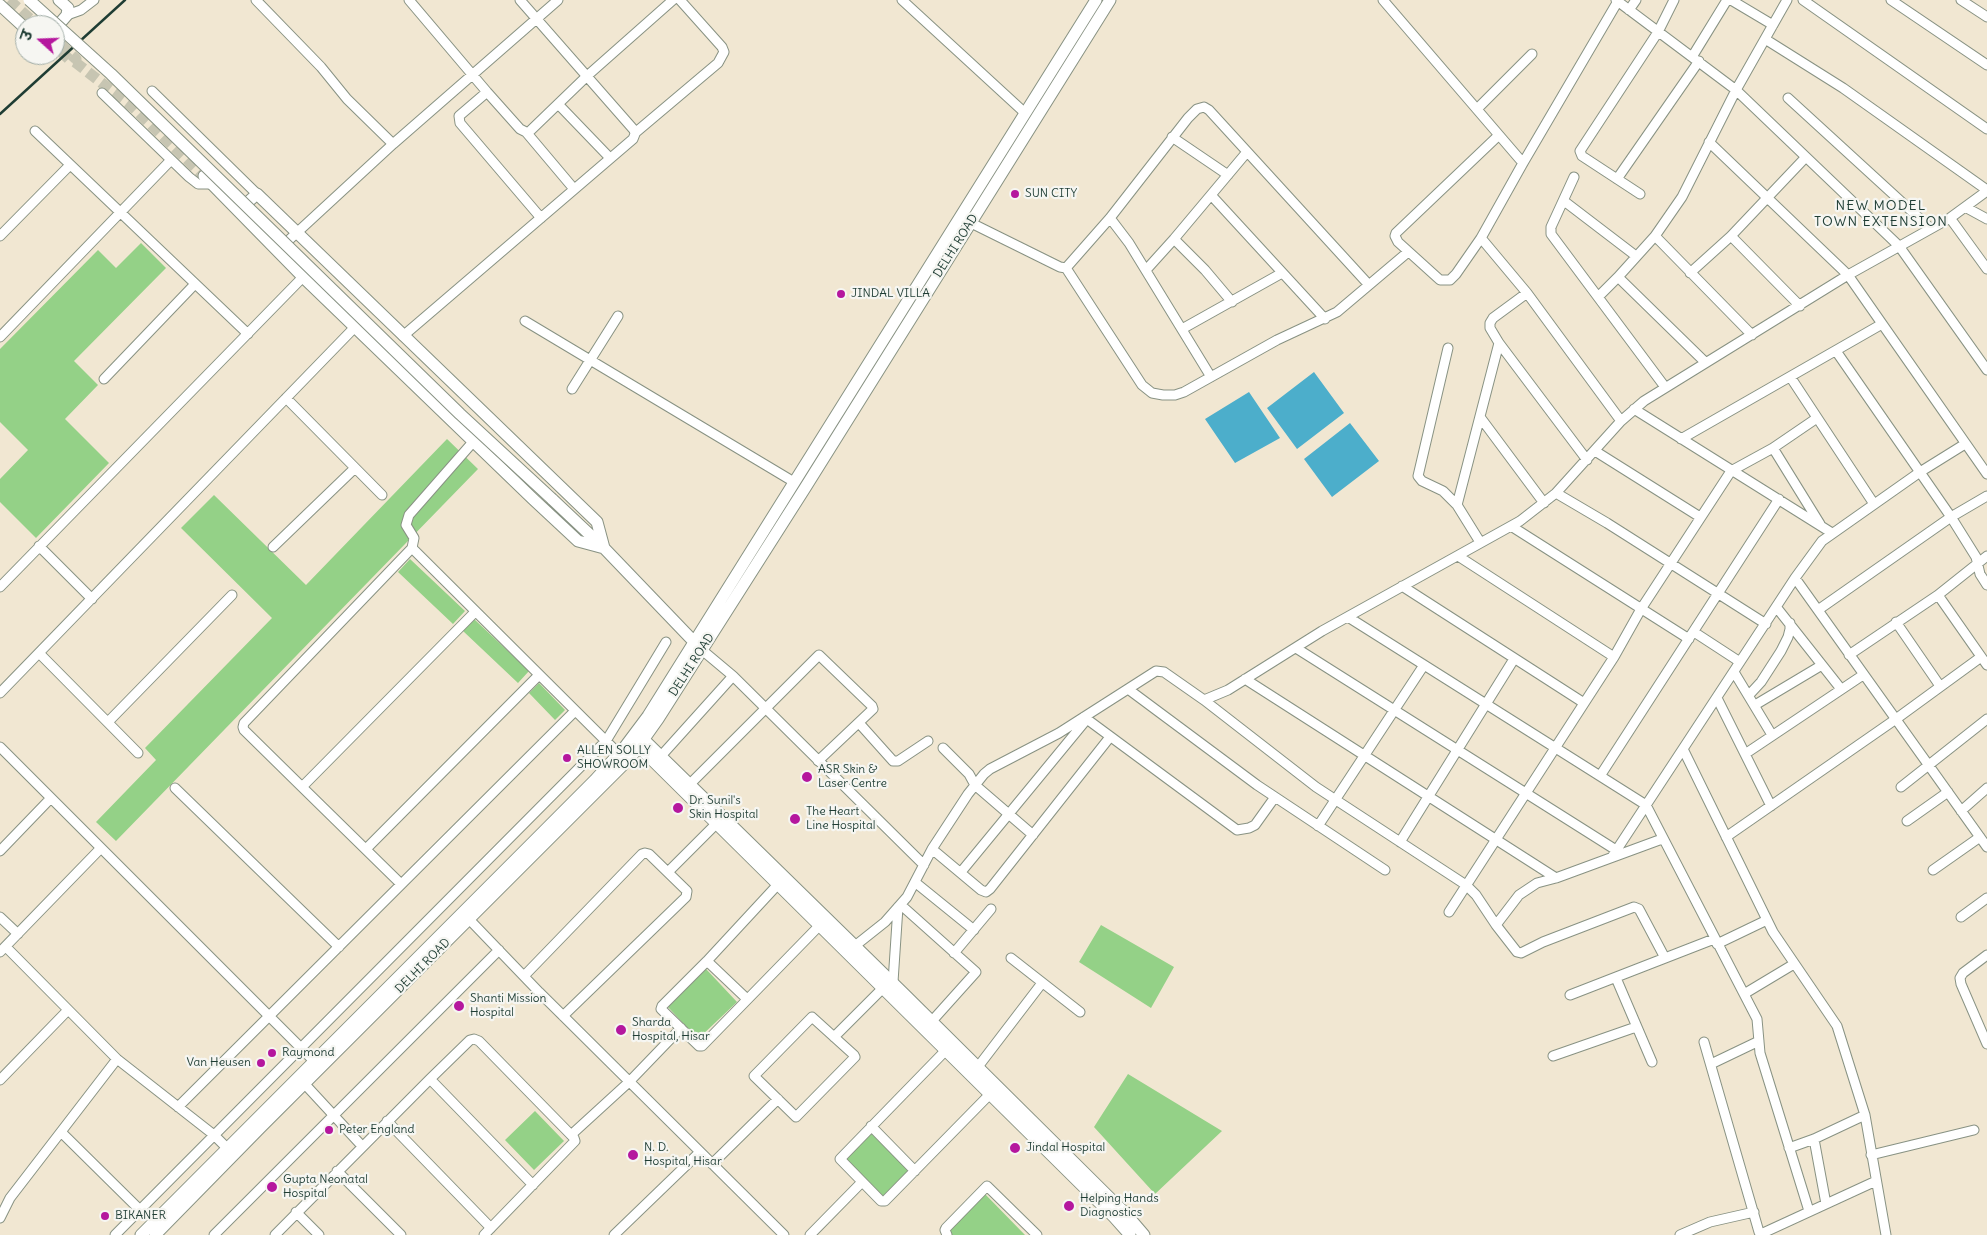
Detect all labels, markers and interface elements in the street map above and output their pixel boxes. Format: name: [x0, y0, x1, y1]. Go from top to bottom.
north arrow: [15, 15, 65, 65]
text: उ: [17, 28, 37, 43]
place label: SUN CITY: [1025, 187, 1077, 201]
marker: SUN CITY: [1009, 188, 1021, 200]
district label: NEW MODEL TOWN EXTENSION: [1812, 198, 1950, 230]
street label: DELHI ROAD: [931, 212, 981, 280]
place label: JINDAL VILLA: [851, 287, 930, 301]
marker: JINDAL VILLA: [835, 288, 847, 300]
street label: DELHI ROAD: [666, 631, 718, 699]
place label: ALLEN SOLLY SHOWROOM: [577, 744, 651, 772]
marker: ALLEN SOLLY SHOWROOM: [561, 752, 573, 764]
place label: ASR Skin & Laser Centre: [818, 763, 887, 791]
marker: ASR Skin & Laser Centre: [800, 770, 814, 784]
place label: Dr. Sunil's Skin Hospital: [689, 794, 758, 822]
marker: Dr. Sunil's Skin Hospital: [671, 801, 685, 815]
place label: The Heart Line Hospital: [806, 805, 875, 833]
marker: The Heart Line Hospital: [788, 812, 802, 826]
street label: DELHI ROAD: [392, 935, 454, 997]
place label: Shanti Mission Hospital: [470, 992, 547, 1020]
marker: Shanti Mission Hospital: [452, 999, 466, 1013]
place label: Sharda Hospital, Hisar: [632, 1016, 710, 1044]
marker: Sharda Hospital, Hisar: [614, 1023, 628, 1037]
place label: Raymond: [282, 1046, 334, 1060]
marker: Raymond: [266, 1047, 278, 1059]
place label: Van Heusen: [186, 1056, 251, 1070]
marker: Van Heusen: [255, 1057, 267, 1069]
place label: Peter England: [339, 1123, 415, 1137]
marker: Peter England: [323, 1124, 335, 1136]
place label: N. D. Hospital, Hisar: [644, 1141, 722, 1169]
marker: Jindal Hospital: [1008, 1141, 1022, 1155]
place label: Jindal Hospital: [1026, 1141, 1105, 1155]
marker: N. D. Hospital, Hisar: [626, 1148, 640, 1162]
place label: Gupta Neonatal Hospital: [283, 1173, 368, 1201]
marker: Gupta Neonatal Hospital: [265, 1180, 279, 1194]
place label: Helping Hands Diagnostics: [1080, 1192, 1159, 1220]
marker: Helping Hands Diagnostics: [1062, 1199, 1076, 1213]
place label: BIKANER: [115, 1209, 166, 1223]
marker: BIKANER: [99, 1210, 111, 1222]

